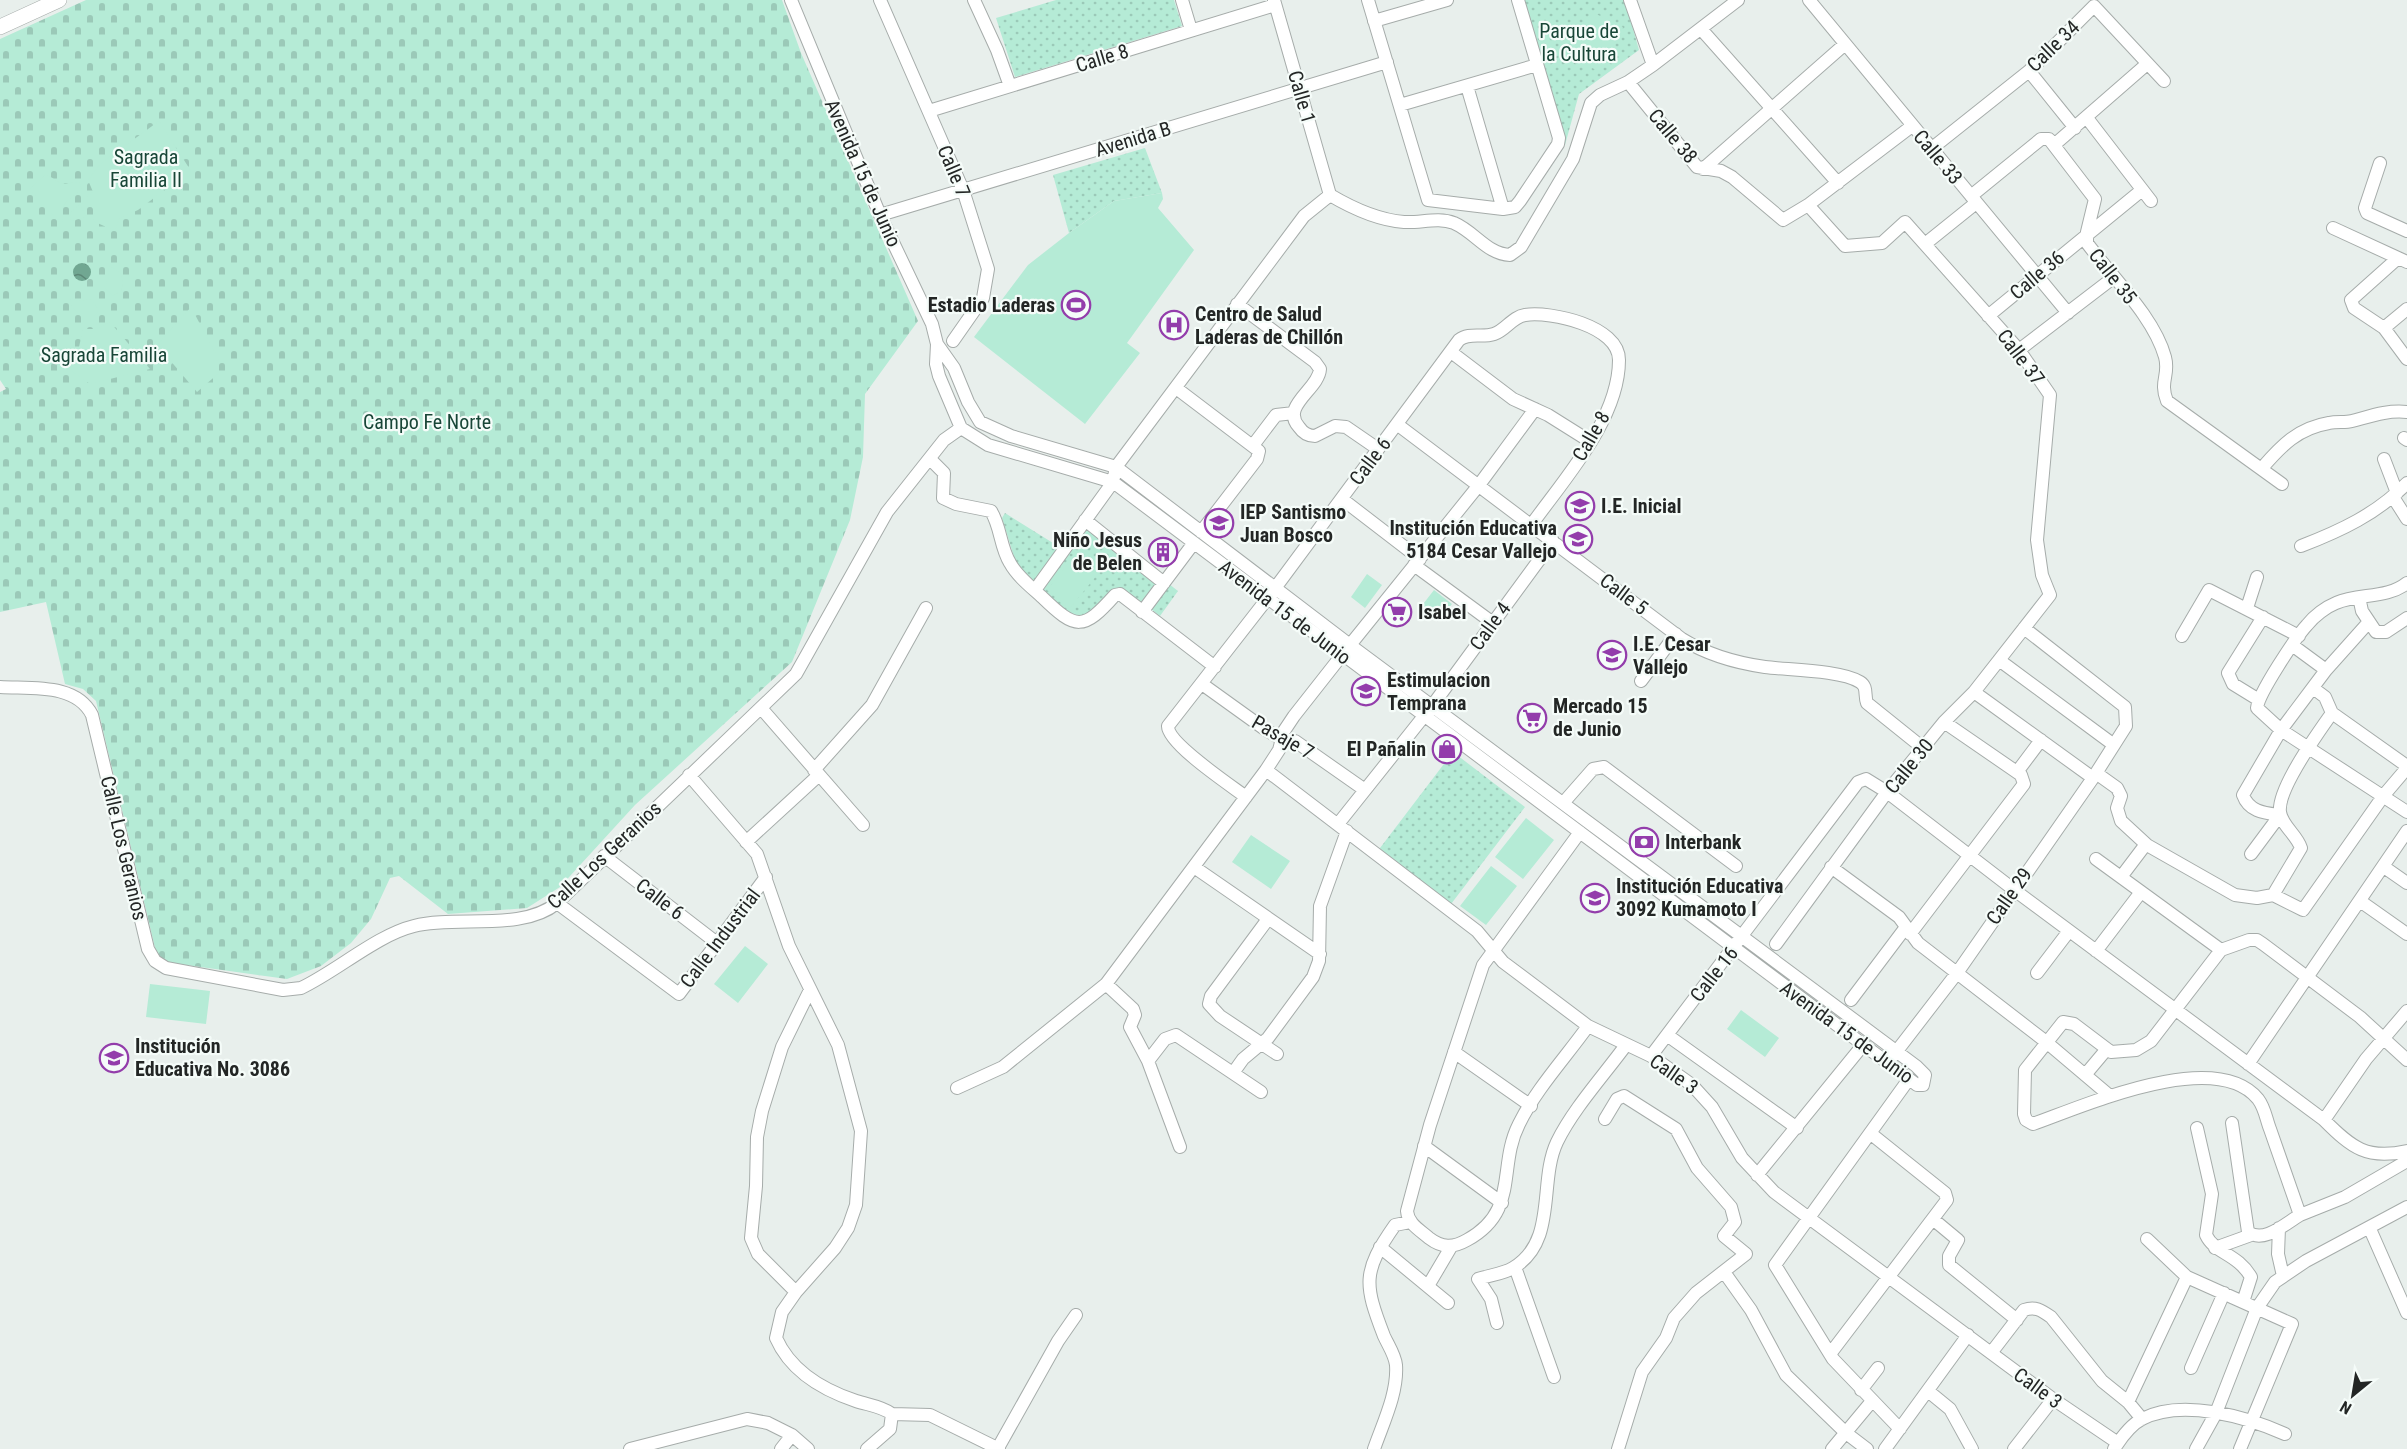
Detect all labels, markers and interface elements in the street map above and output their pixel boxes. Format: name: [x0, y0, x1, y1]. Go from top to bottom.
street label: Calle 34: [2022, 15, 2084, 77]
park label: Parque de la Cultura: [1539, 19, 1619, 66]
street label: Calle 8: [1073, 39, 1131, 77]
street label: Calle 1: [1283, 68, 1321, 126]
street label: Avenida 15 de Junio: [820, 95, 906, 251]
street label: Calle 38: [1643, 104, 1703, 168]
street label: Avenida B: [1092, 116, 1174, 162]
street label: Calle 33: [1908, 125, 1968, 189]
street label: Calle 7: [932, 141, 976, 201]
park label: Sagrada Familia II: [110, 145, 182, 192]
street label: Calle 35: [2084, 243, 2142, 309]
street label: Calle 36: [2005, 245, 2069, 305]
sports icon: Estadio Laderas: [1060, 289, 1092, 321]
place label: Estadio Laderas: [928, 293, 1055, 317]
place label: Centro de Salud Laderas de Chillón: [1195, 302, 1343, 349]
hospital icon: Centro de Salud Laderas de Chillón: [1158, 309, 1190, 341]
street label: Calle 37: [1992, 324, 2050, 390]
park label: Sagrada Familia: [41, 343, 167, 367]
street label: Calle 8: [1567, 407, 1615, 465]
park label: Campo Fe Norte: [363, 410, 491, 434]
street label: Calle 6: [1344, 432, 1396, 490]
school or university icon: I.E. Inicial: [1564, 490, 1596, 522]
place label: I.E. Inicial: [1601, 494, 1681, 518]
place label: IEP Santismo Juan Bosco: [1240, 500, 1346, 547]
school or university icon: IEP Santismo Juan Bosco: [1203, 507, 1235, 539]
place label: Institución Educativa 5184 Cesar Vallejo: [1389, 516, 1557, 563]
school or university icon: Institución Educativa 5184 Cesar Vallejo: [1562, 523, 1594, 555]
place label: Niño Jesus de Belen: [1053, 528, 1142, 575]
building icon: Niño Jesus de Belen: [1147, 536, 1179, 568]
street label: Avenida 15 de Junio: [1214, 555, 1356, 669]
street label: Calle 5: [1595, 568, 1653, 620]
supermarket icon: Isabel: [1381, 596, 1413, 628]
street label: Calle 4: [1464, 597, 1516, 655]
place label: Isabel: [1418, 600, 1466, 624]
place label: I.E. Cesar Vallejo: [1633, 632, 1711, 679]
school or university icon: I.E. Cesar Vallejo: [1596, 639, 1628, 671]
place label: Estimulacion Temprana: [1387, 668, 1490, 715]
school or university icon: Estimulacion Temprana: [1350, 675, 1382, 707]
place label: Mercado 15 de Junio: [1553, 694, 1647, 741]
supermarket icon: Mercado 15 de Junio: [1516, 702, 1548, 734]
street label: Pasaje 7: [1248, 710, 1318, 764]
shop icon: El Pañalin: [1431, 733, 1463, 765]
street label: Calle 30: [1880, 734, 1938, 798]
place label: El Pañalin: [1347, 737, 1426, 761]
street label: Calle Los Geranios: [96, 774, 152, 922]
street label: Calle Los Geranios: [542, 796, 666, 914]
bank icon: Interbank: [1628, 826, 1660, 858]
place label: Interbank: [1665, 830, 1742, 854]
street label: Calle 29: [1981, 863, 2037, 929]
street label: Calle 6: [631, 873, 689, 925]
place label: Institución Educativa 3092 Kumamoto I: [1616, 874, 1784, 921]
school or university icon: Institución Educativa 3092 Kumamoto I: [1579, 882, 1611, 914]
street label: Calle Industrial: [675, 884, 765, 992]
street label: Calle 16: [1685, 941, 1743, 1007]
street label: Avenida 15 de Junio: [1776, 976, 1918, 1088]
place label: Institución Educativa No. 3086: [135, 1034, 290, 1081]
school or university icon: Institución Educativa No. 3086: [98, 1042, 130, 1074]
street label: Calle 3: [1645, 1049, 1703, 1099]
street label: Calle 3: [2009, 1362, 2067, 1414]
north arrow: [2323, 1365, 2383, 1425]
text: N: [2337, 1397, 2355, 1418]

